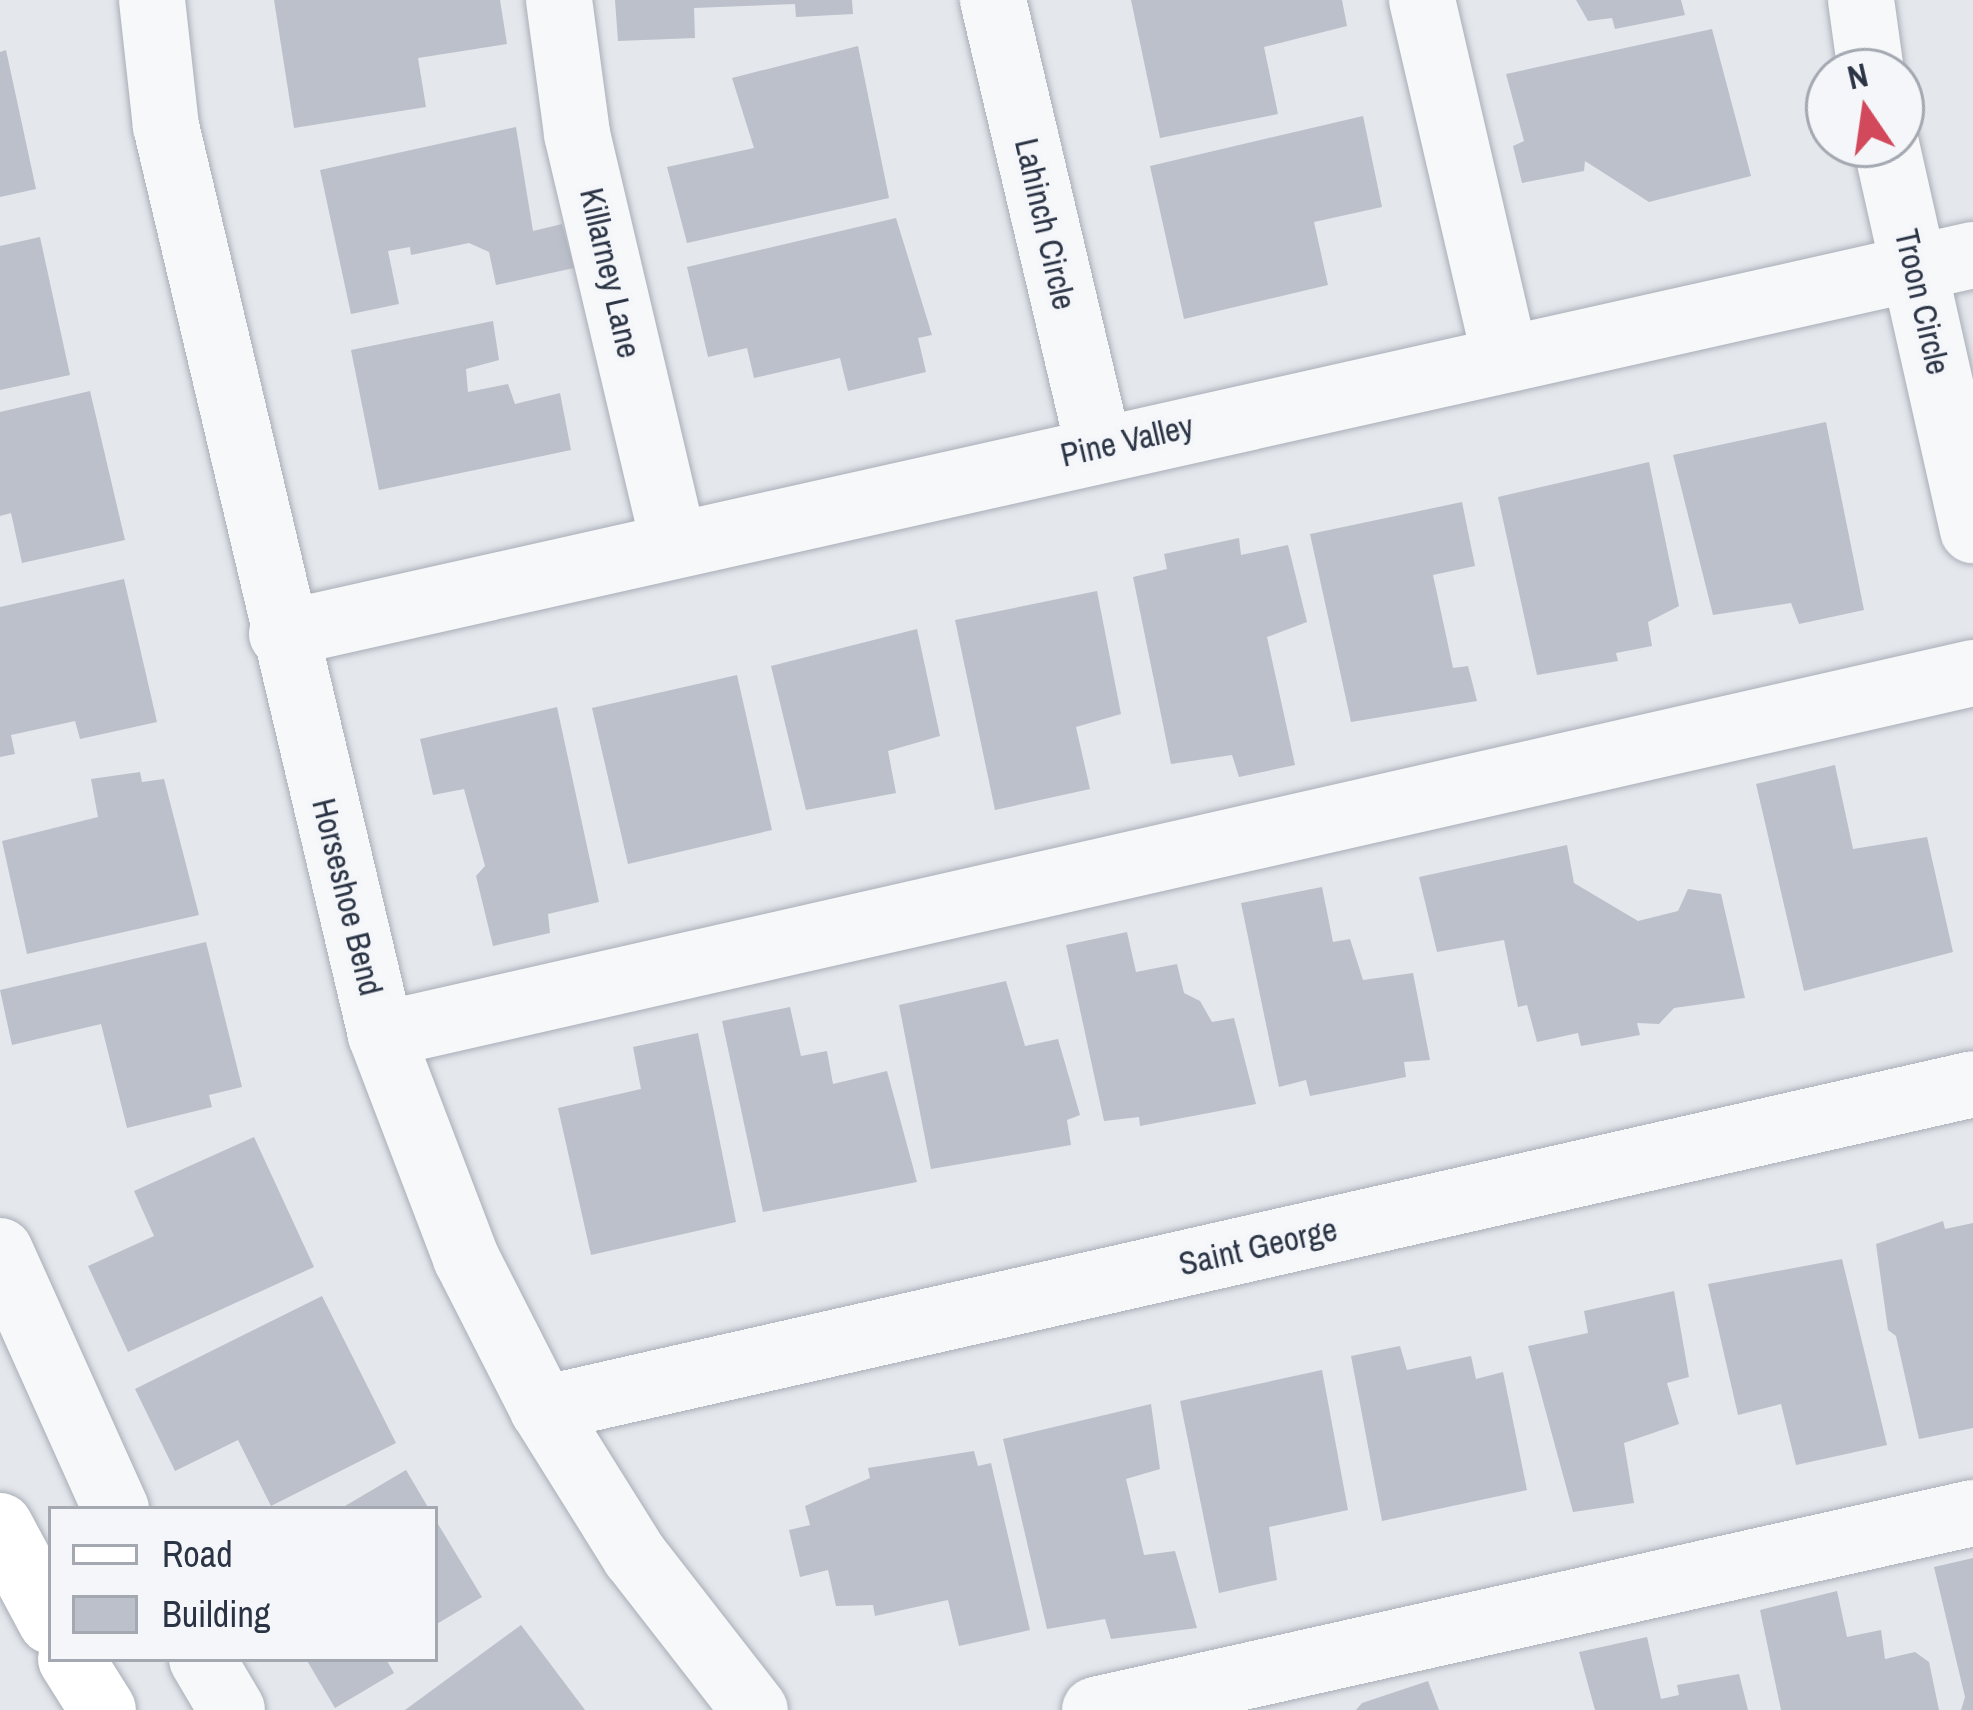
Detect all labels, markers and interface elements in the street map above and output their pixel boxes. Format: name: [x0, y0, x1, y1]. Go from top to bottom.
north arrow: [1805, 48, 1925, 168]
text: N: [1843, 52, 1872, 99]
street label: Lahinch Circle: [1006, 135, 1084, 313]
street label: Killarney Lane: [571, 184, 649, 362]
street label: Troon Circle: [1886, 226, 1958, 378]
street label: Pine Valley: [1057, 407, 1197, 475]
street label: Horseshoe Bend: [303, 794, 391, 1000]
street label: Saint George: [1175, 1210, 1341, 1284]
legend: [48, 1506, 438, 1662]
text: Road: [162, 1530, 233, 1578]
text: Building: [162, 1590, 270, 1638]

